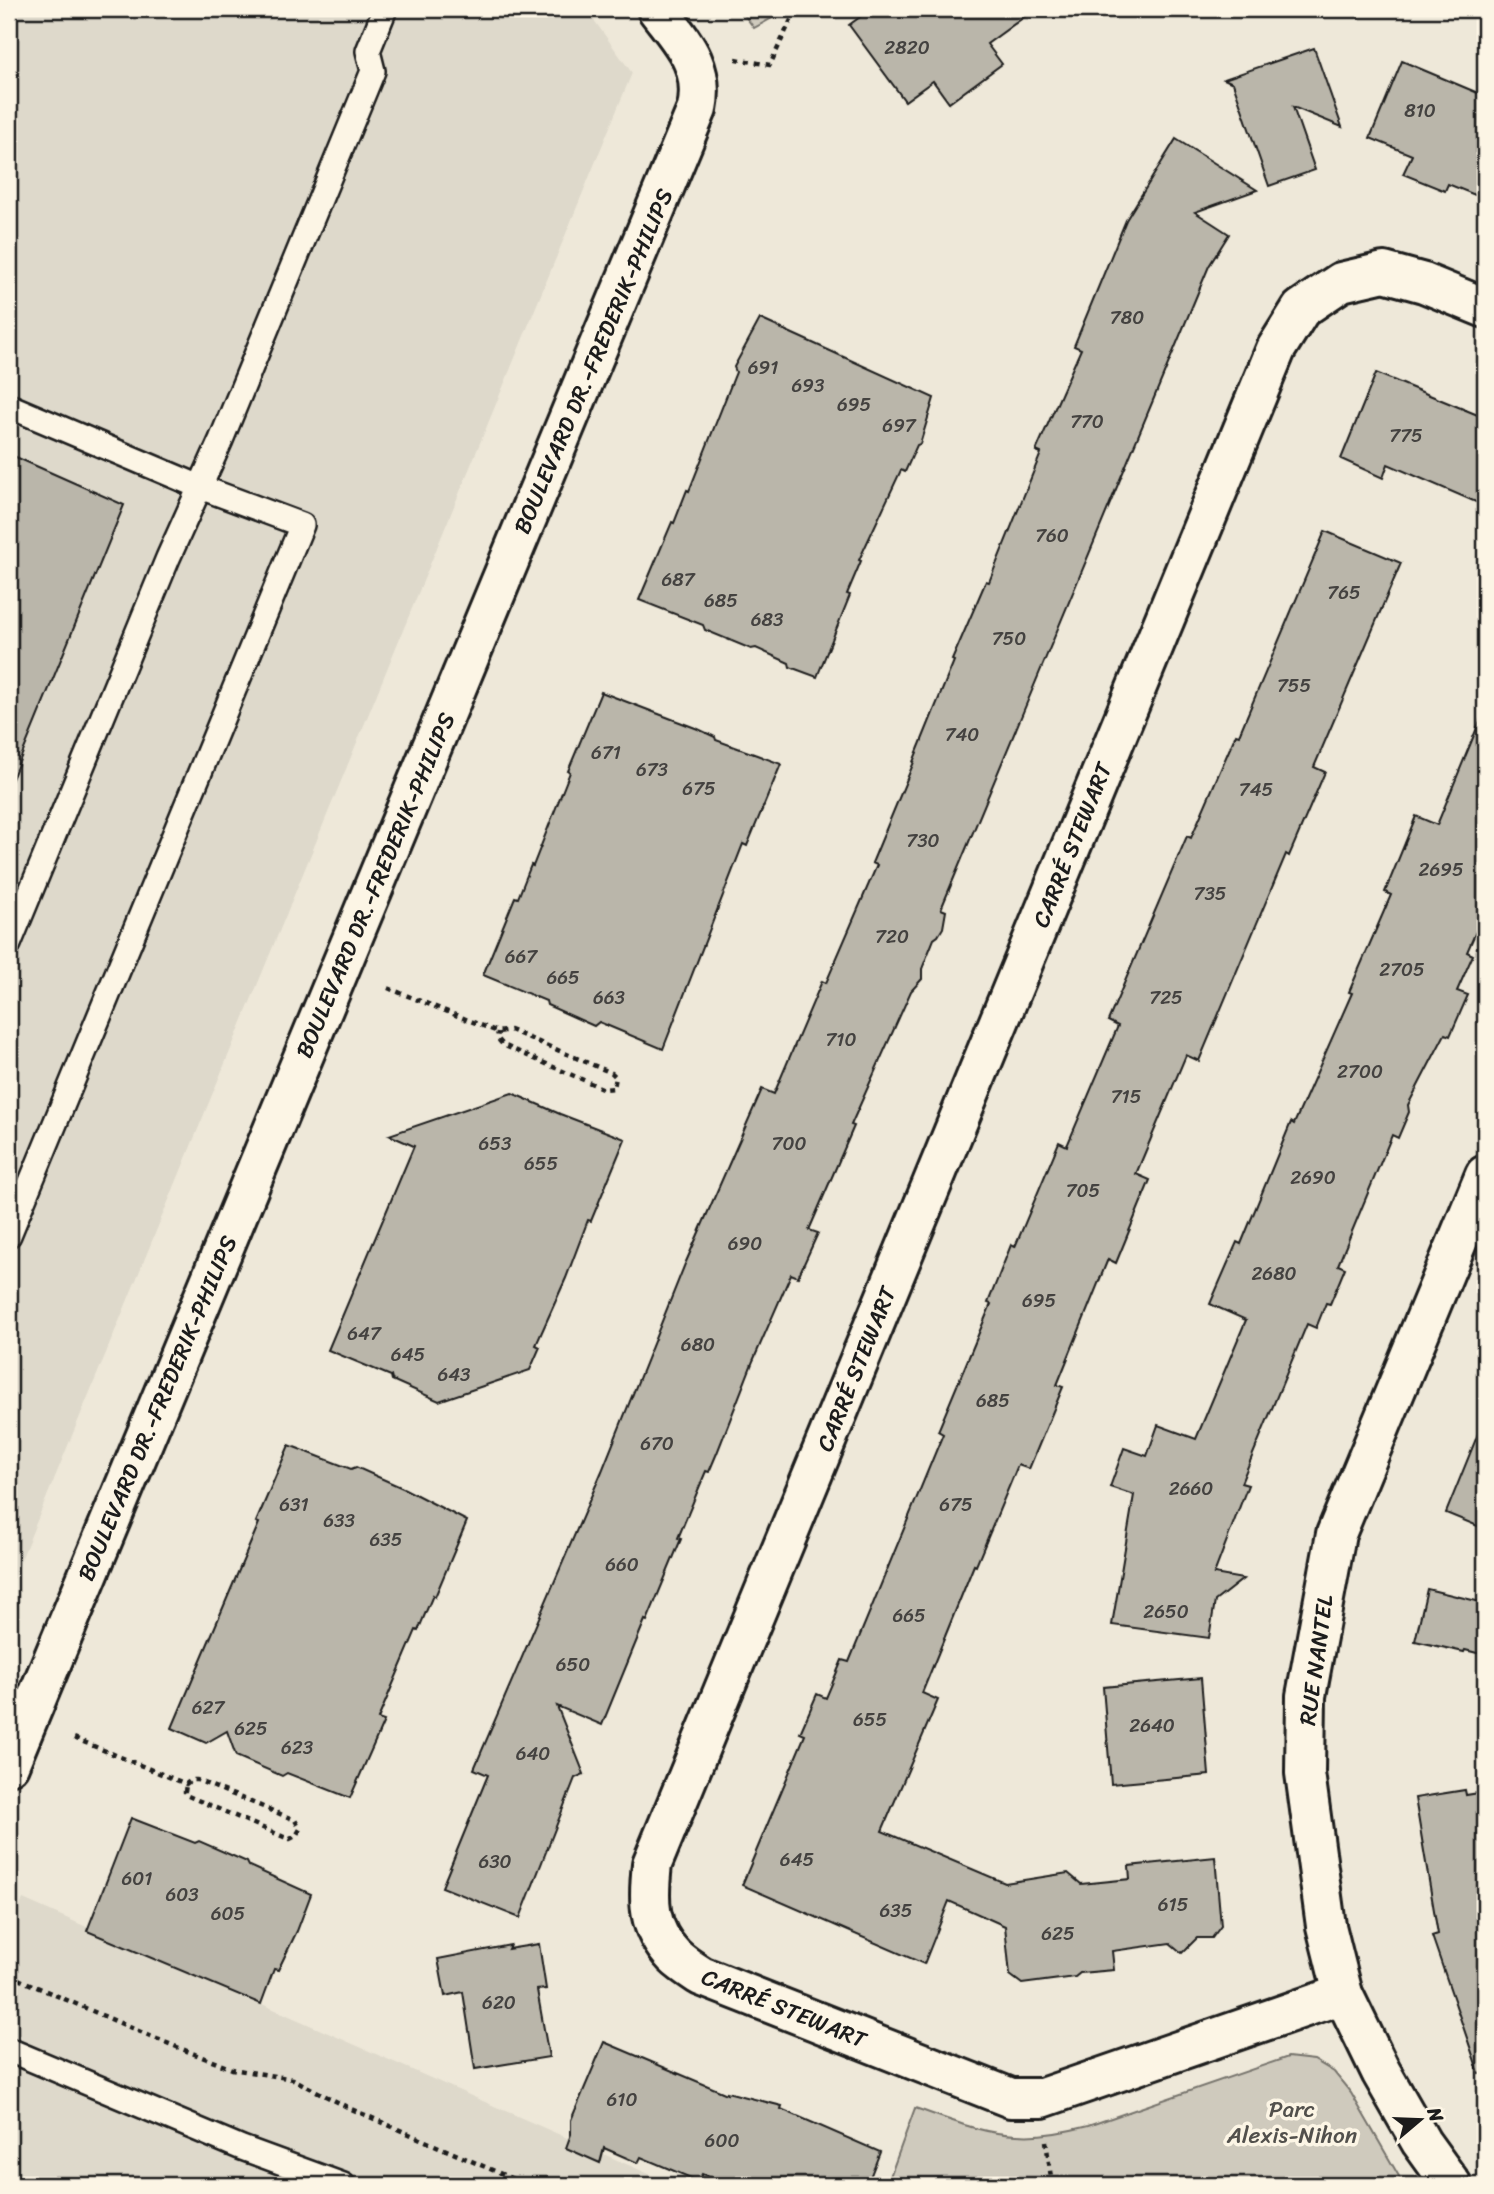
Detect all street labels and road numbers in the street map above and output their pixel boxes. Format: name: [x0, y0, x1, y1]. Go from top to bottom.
street label: BOULEVARD DR.-FREDERIK-PHILIPS: [502, 182, 685, 541]
street label: BOULEVARD DR.-FREDERIK-PHILIPS: [284, 706, 467, 1065]
street label: CARRÉ STEWART: [1021, 755, 1125, 934]
street label: BOULEVARD DR.-FREDERIK-PHILIPS: [66, 1229, 249, 1588]
street label: CARRÉ STEWART: [805, 1279, 909, 1458]
street label: RUE NANTEL: [1287, 1592, 1346, 1728]
street label: CARRÉ STEWART: [695, 1957, 874, 2061]

